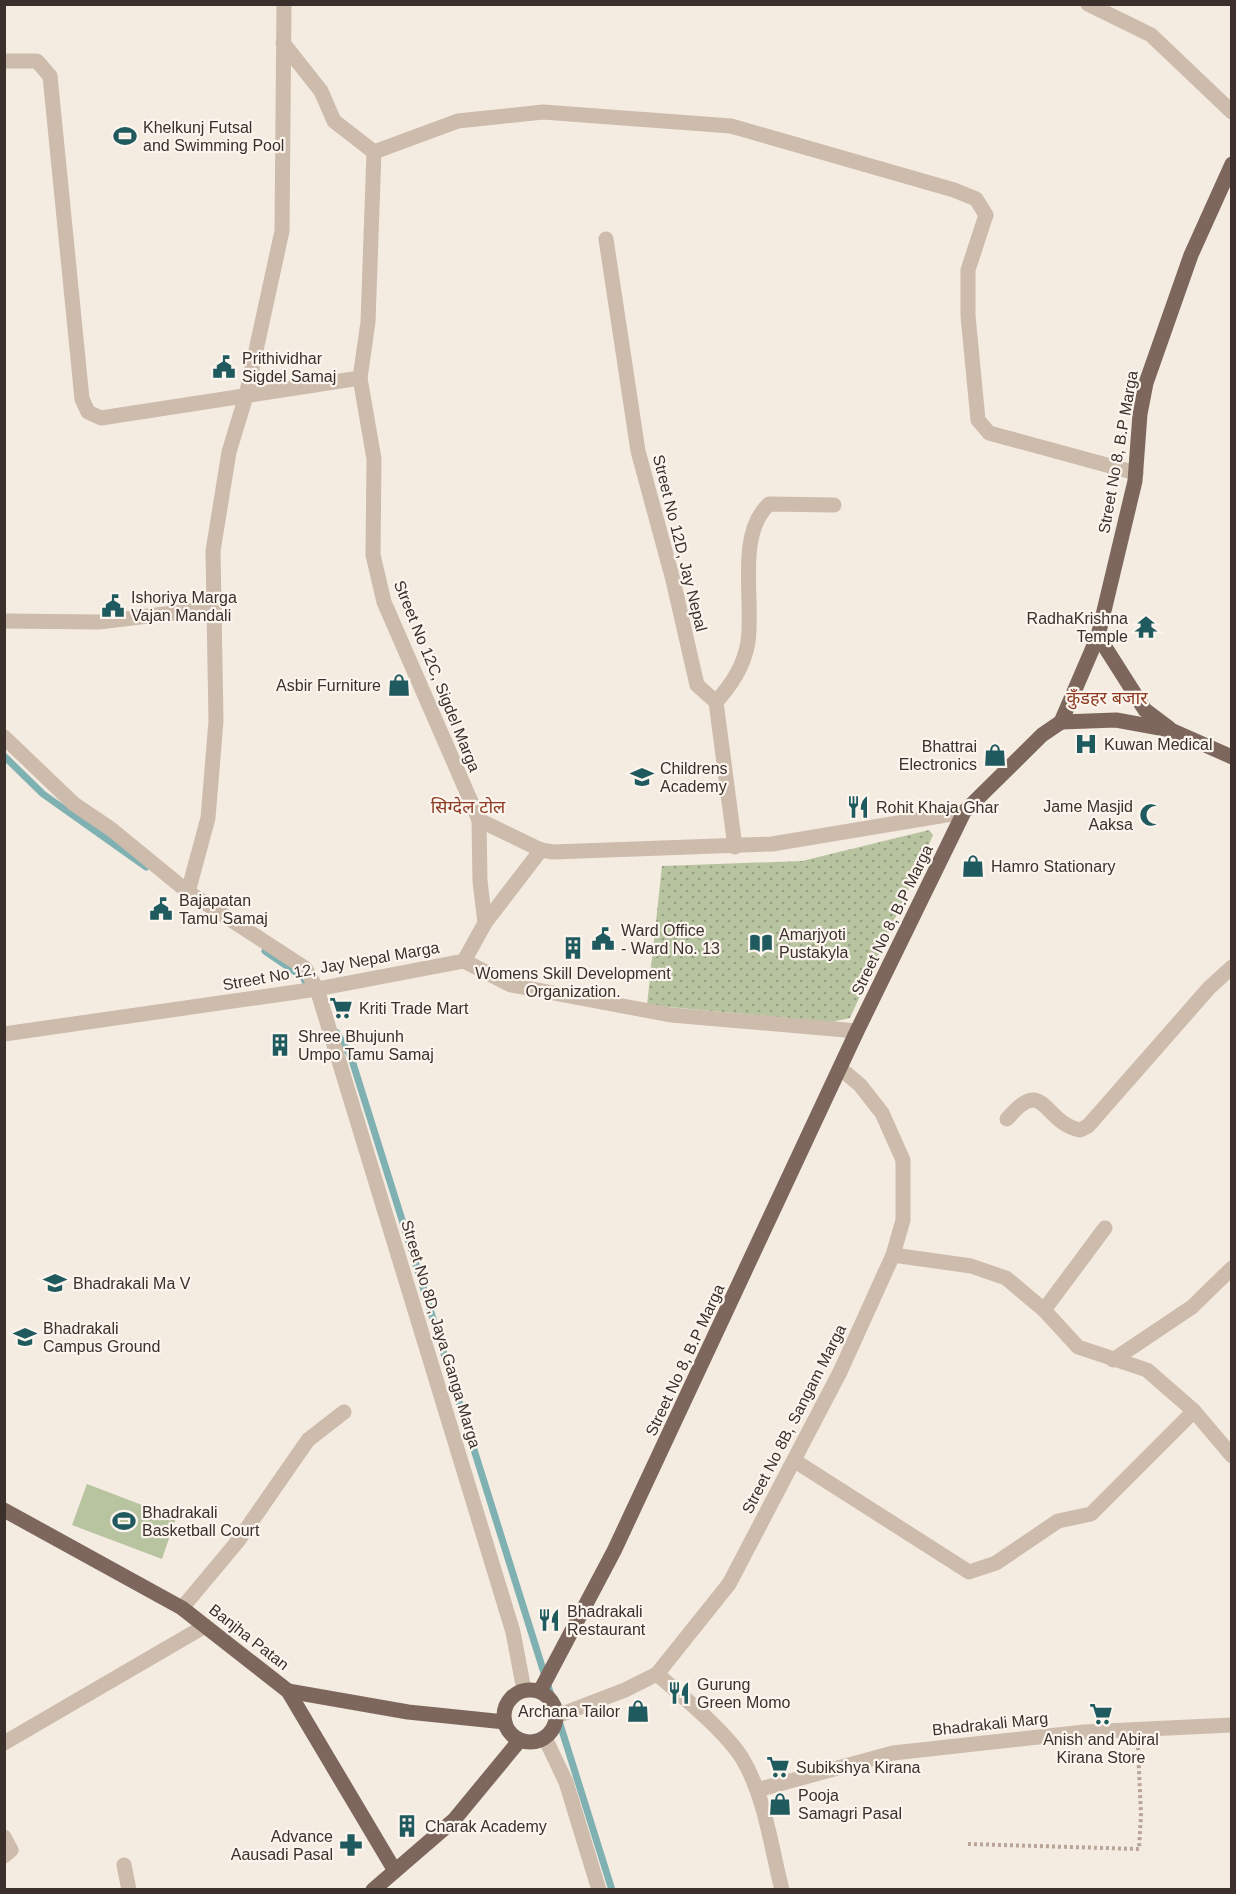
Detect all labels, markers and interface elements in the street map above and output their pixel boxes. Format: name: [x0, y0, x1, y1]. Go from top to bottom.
place label: Khelkunj Futsal and Swimming Pool: [143, 119, 284, 154]
sports icon: Khelkunj Futsal and Swimming Pool: [112, 123, 138, 149]
place label: Prithividhar Sigdel Samaj: [242, 350, 336, 385]
public building icon: Prithividhar Sigdel Samaj: [211, 354, 237, 380]
street label: Street No 8, B.P Marga: [1095, 369, 1141, 535]
street label: Street No 12D, Jay Nepal: [650, 453, 710, 633]
street label: Street No 12C, Sigdel Marga: [391, 578, 483, 774]
place label: Ishoriya Marga Vajan Mandali: [131, 589, 237, 624]
public building icon: Ishoriya Marga Vajan Mandali: [100, 593, 126, 619]
place label: RadhaKrishna Temple: [1027, 610, 1128, 645]
temple icon: RadhaKrishna Temple: [1133, 614, 1159, 640]
shop icon: Asbir Furniture: [386, 672, 412, 698]
place label: Asbir Furniture: [276, 677, 381, 694]
district label: कुँडहर बजार: [1066, 688, 1148, 710]
hospital icon: Kuwan Medical: [1073, 731, 1099, 757]
place label: Kuwan Medical: [1104, 736, 1213, 753]
place label: Bhattrai Electronics: [899, 738, 977, 773]
shop icon: Bhattrai Electronics: [982, 742, 1008, 768]
place label: Childrens Academy: [660, 760, 728, 795]
school or university icon: Childrens Academy: [629, 764, 655, 790]
restaurant icon: Rohit Khaja Ghar: [845, 794, 871, 820]
district label: सिग्देल टोल: [431, 796, 506, 817]
place label: Jame Masjid Aaksa: [1043, 798, 1133, 833]
place label: Rohit Khaja Ghar: [876, 799, 999, 816]
mosque icon: Jame Masjid Aaksa: [1138, 802, 1164, 828]
street label: Street No 8, B.P Marga: [848, 842, 936, 998]
shop icon: Hamro Stationary: [960, 853, 986, 879]
place label: Hamro Stationary: [991, 858, 1116, 875]
place label: Bajapatan Tamu Samaj: [179, 892, 268, 927]
public building icon: Bajapatan Tamu Samaj: [148, 896, 174, 922]
place label: Ward Office - Ward No. 13: [621, 922, 720, 957]
public building icon: Ward Office - Ward No. 13: [590, 926, 616, 952]
place label: Amarjyoti Pustakyla: [779, 926, 848, 961]
library icon: Amarjyoti Pustakyla: [748, 930, 774, 956]
building icon: Womens Skill Development Organization.: [560, 935, 586, 961]
street label: Street No 12, Jay Nepal Marga: [221, 939, 441, 993]
place label: Womens Skill Development Organization.: [475, 965, 671, 1000]
supermarket icon: Kriti Trade Mart: [328, 995, 354, 1021]
place label: Kriti Trade Mart: [359, 1000, 469, 1017]
place label: Shree Bhujunh Umpo Tamu Samaj: [298, 1028, 434, 1063]
building icon: Shree Bhujunh Umpo Tamu Samaj: [267, 1032, 293, 1058]
street label: Street No 8D, Jaya Ganga Marga: [398, 1218, 484, 1450]
school or university icon: Bhadrakali Ma V: [42, 1270, 68, 1296]
place label: Bhadrakali Ma V: [73, 1275, 191, 1292]
street label: Street No 8, B.P Marga: [642, 1281, 728, 1438]
place label: Bhadrakali Campus Ground: [43, 1320, 160, 1355]
street label: Street No 8B, Sangam Marga: [739, 1322, 849, 1516]
school or university icon: Bhadrakali Campus Ground: [12, 1324, 38, 1350]
place label: Bhadrakali Basketball Court: [142, 1504, 260, 1539]
sports icon: Bhadrakali Basketball Court: [111, 1508, 137, 1534]
street label: Banjha Patan: [206, 1601, 292, 1673]
place label: Bhadrakali Restaurant: [567, 1603, 646, 1638]
restaurant icon: Bhadrakali Restaurant: [536, 1607, 562, 1633]
place label: Gurung Green Momo: [697, 1676, 790, 1711]
restaurant icon: Gurung Green Momo: [666, 1680, 692, 1706]
shop icon: Archana Tailor: [625, 1698, 651, 1724]
supermarket icon: Anish and Abiral Kirana Store: [1088, 1701, 1114, 1727]
place label: Archana Tailor: [518, 1703, 621, 1720]
street label: Bhadrakali Marg: [931, 1709, 1049, 1739]
place label: Anish and Abiral Kirana Store: [1043, 1731, 1159, 1766]
supermarket icon: Subikshya Kirana: [765, 1754, 791, 1780]
place label: Subikshya Kirana: [796, 1759, 921, 1776]
place label: Pooja Samagri Pasal: [798, 1787, 902, 1822]
shop icon: Pooja Samagri Pasal: [767, 1791, 793, 1817]
building icon: Charak Academy: [394, 1813, 420, 1839]
place label: Charak Academy: [425, 1818, 547, 1835]
place label: Advance Aausadi Pasal: [231, 1828, 333, 1863]
pharmacy icon: Advance Aausadi Pasal: [338, 1832, 364, 1858]

